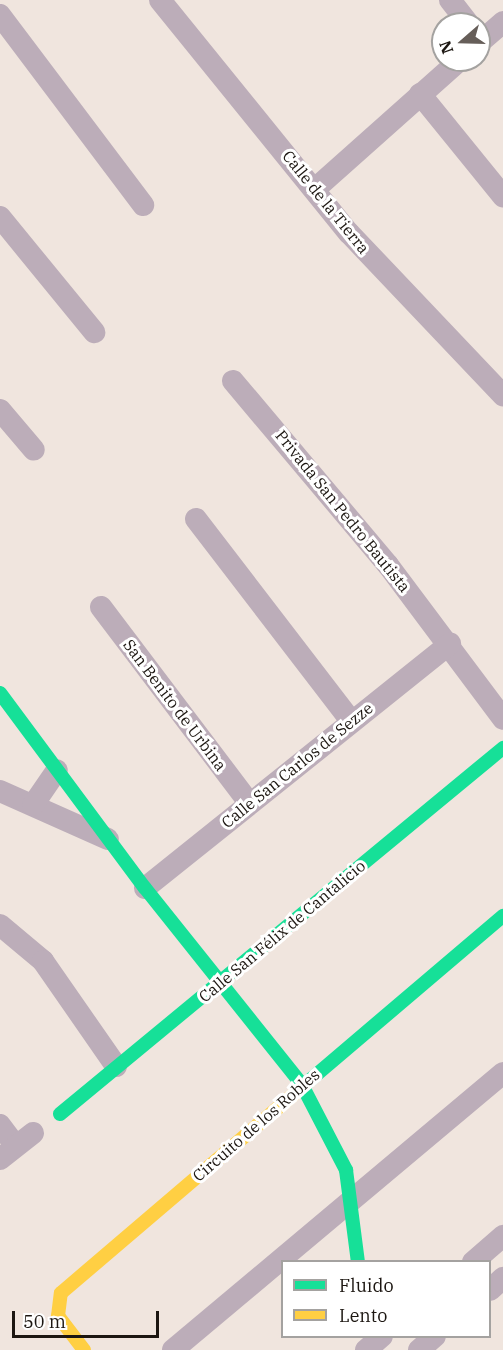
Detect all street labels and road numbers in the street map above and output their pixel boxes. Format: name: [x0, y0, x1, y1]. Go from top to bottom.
street label: Calle de la Tierra: [279, 147, 373, 257]
street label: Privada San Pedro Bautista: [272, 426, 414, 596]
street label: San Benito de Urbina: [119, 636, 231, 774]
street label: Calle San Carlos de Sezze: [218, 698, 376, 832]
street label: Calle San Félix de Cantalicio: [195, 856, 369, 1006]
street label: Circuito de los Robles: [189, 1065, 323, 1185]

